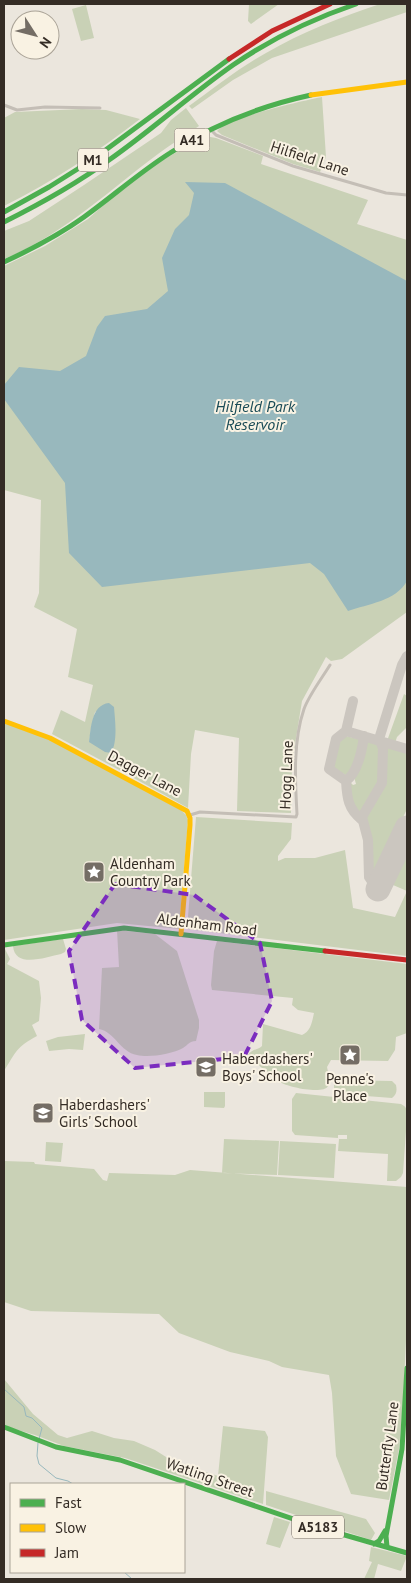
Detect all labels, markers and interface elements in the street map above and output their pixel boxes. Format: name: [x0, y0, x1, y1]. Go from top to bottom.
north arrow: [10, 10, 60, 60]
text: N: [36, 34, 56, 52]
road number: A41: [174, 128, 210, 152]
street label: Hilfield Lane: [268, 136, 352, 180]
road number: M1: [78, 148, 108, 172]
water label: Hilfield Park Reservoir: [215, 396, 296, 434]
street label: Hogg Lane: [275, 740, 297, 810]
street label: Dagger Lane: [105, 746, 185, 800]
place label: Aldenham Country Park: [110, 854, 191, 890]
place icon: Aldenham Country Park: [82, 860, 106, 884]
street label: Aldenham Road: [156, 908, 258, 940]
place icon: Penne's Place: [338, 1043, 362, 1067]
place label: Haberdashers' Boys' School: [222, 1049, 313, 1085]
school or university icon: Haberdashers' Boys' School: [194, 1055, 218, 1079]
place label: Penne's Place: [326, 1069, 374, 1105]
place label: Haberdashers' Girls' School: [59, 1095, 150, 1131]
school or university icon: Haberdashers' Girls' School: [31, 1101, 55, 1125]
street label: Butterfly Lane: [371, 1400, 403, 1492]
street label: Watling Street: [164, 1453, 256, 1501]
legend: [10, 1483, 185, 1573]
text: Fast: [55, 1493, 82, 1512]
road number: A5183: [292, 1515, 344, 1538]
text: Slow: [55, 1518, 86, 1537]
text: Jam: [54, 1543, 79, 1562]

